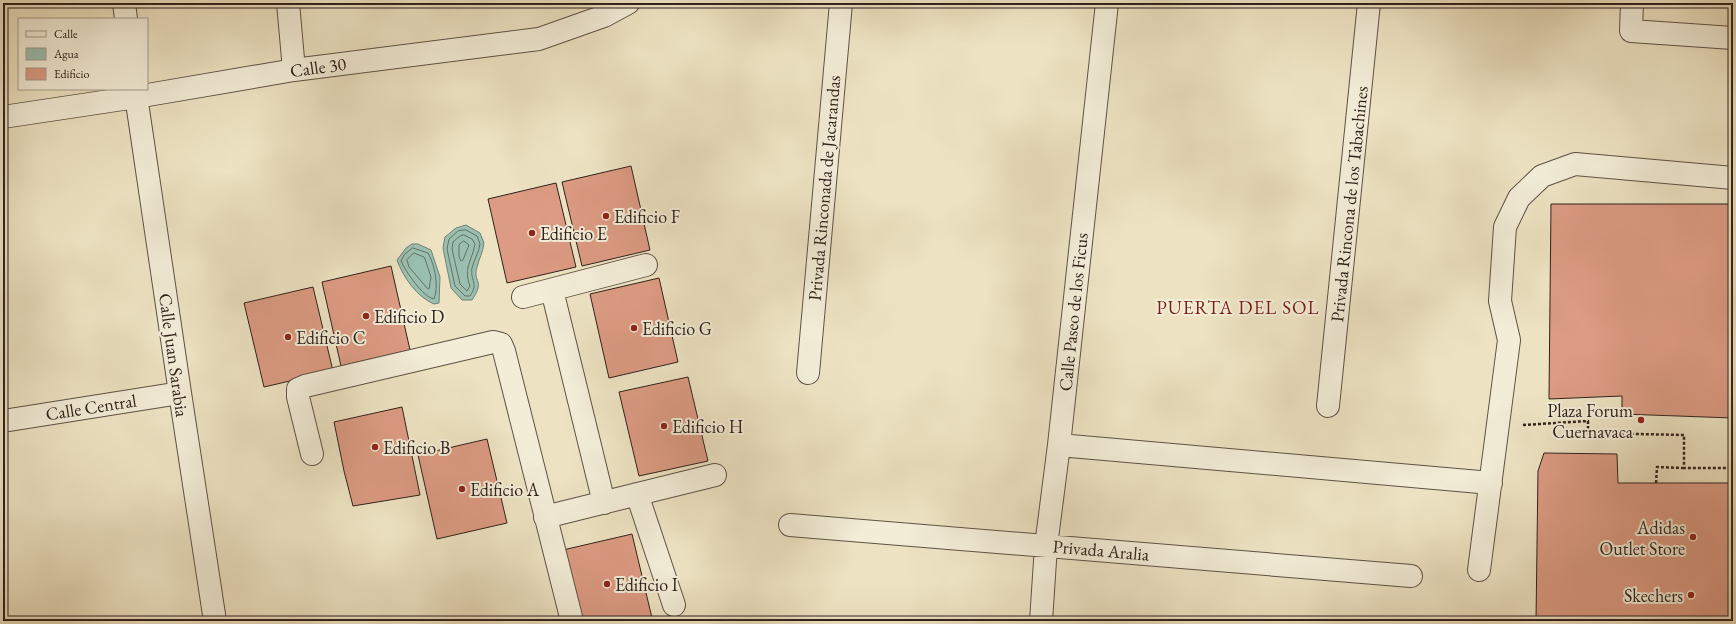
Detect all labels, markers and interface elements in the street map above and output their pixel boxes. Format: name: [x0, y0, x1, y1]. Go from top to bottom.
legend: [18, 18, 148, 90]
text: Calle: [54, 26, 78, 42]
text: Agua: [53, 46, 79, 62]
street label: Calle 30: [288, 52, 348, 82]
text: Edificio: [54, 66, 90, 82]
street label: Privada Rinconada de Jacarandas: [803, 74, 845, 302]
street label: Privada Rincona de los Tabachines: [1325, 85, 1373, 323]
place label: Edificio F: [614, 205, 680, 228]
marker: Edificio F: [601, 211, 611, 221]
place label: Edificio E: [540, 222, 607, 245]
marker: Edificio E: [527, 228, 537, 238]
street label: Calle Paseo de los Ficus: [1053, 231, 1093, 392]
street label: Calle Juan Sarabia: [154, 292, 194, 419]
district label: PUERTA DEL SOL: [1156, 295, 1320, 320]
place label: Edificio D: [374, 305, 444, 328]
marker: Edificio D: [361, 311, 371, 321]
place label: Edificio G: [642, 317, 712, 340]
marker: Edificio G: [629, 323, 639, 333]
place label: Edificio C: [296, 326, 366, 349]
marker: Edificio C: [283, 332, 293, 342]
street label: Calle Central: [44, 388, 138, 426]
place label: Plaza Forum Cuernavaca: [1547, 399, 1634, 443]
place label: Edificio H: [672, 415, 743, 438]
marker: Plaza Forum Cuernavaca: [1636, 415, 1646, 425]
marker: Edificio H: [659, 421, 669, 431]
place label: Edificio B: [383, 436, 450, 459]
marker: Edificio B: [370, 442, 380, 452]
place label: Edificio A: [470, 478, 540, 501]
marker: Edificio A: [457, 484, 467, 494]
place label: Adidas Outlet Store: [1600, 516, 1685, 560]
marker: Adidas Outlet Store: [1688, 532, 1698, 542]
street label: Privada Aralia: [1052, 534, 1151, 566]
place label: Edificio I: [615, 573, 678, 596]
marker: Edificio I: [602, 579, 612, 589]
place label: Skechers: [1624, 584, 1683, 607]
marker: Skechers: [1686, 590, 1696, 600]

